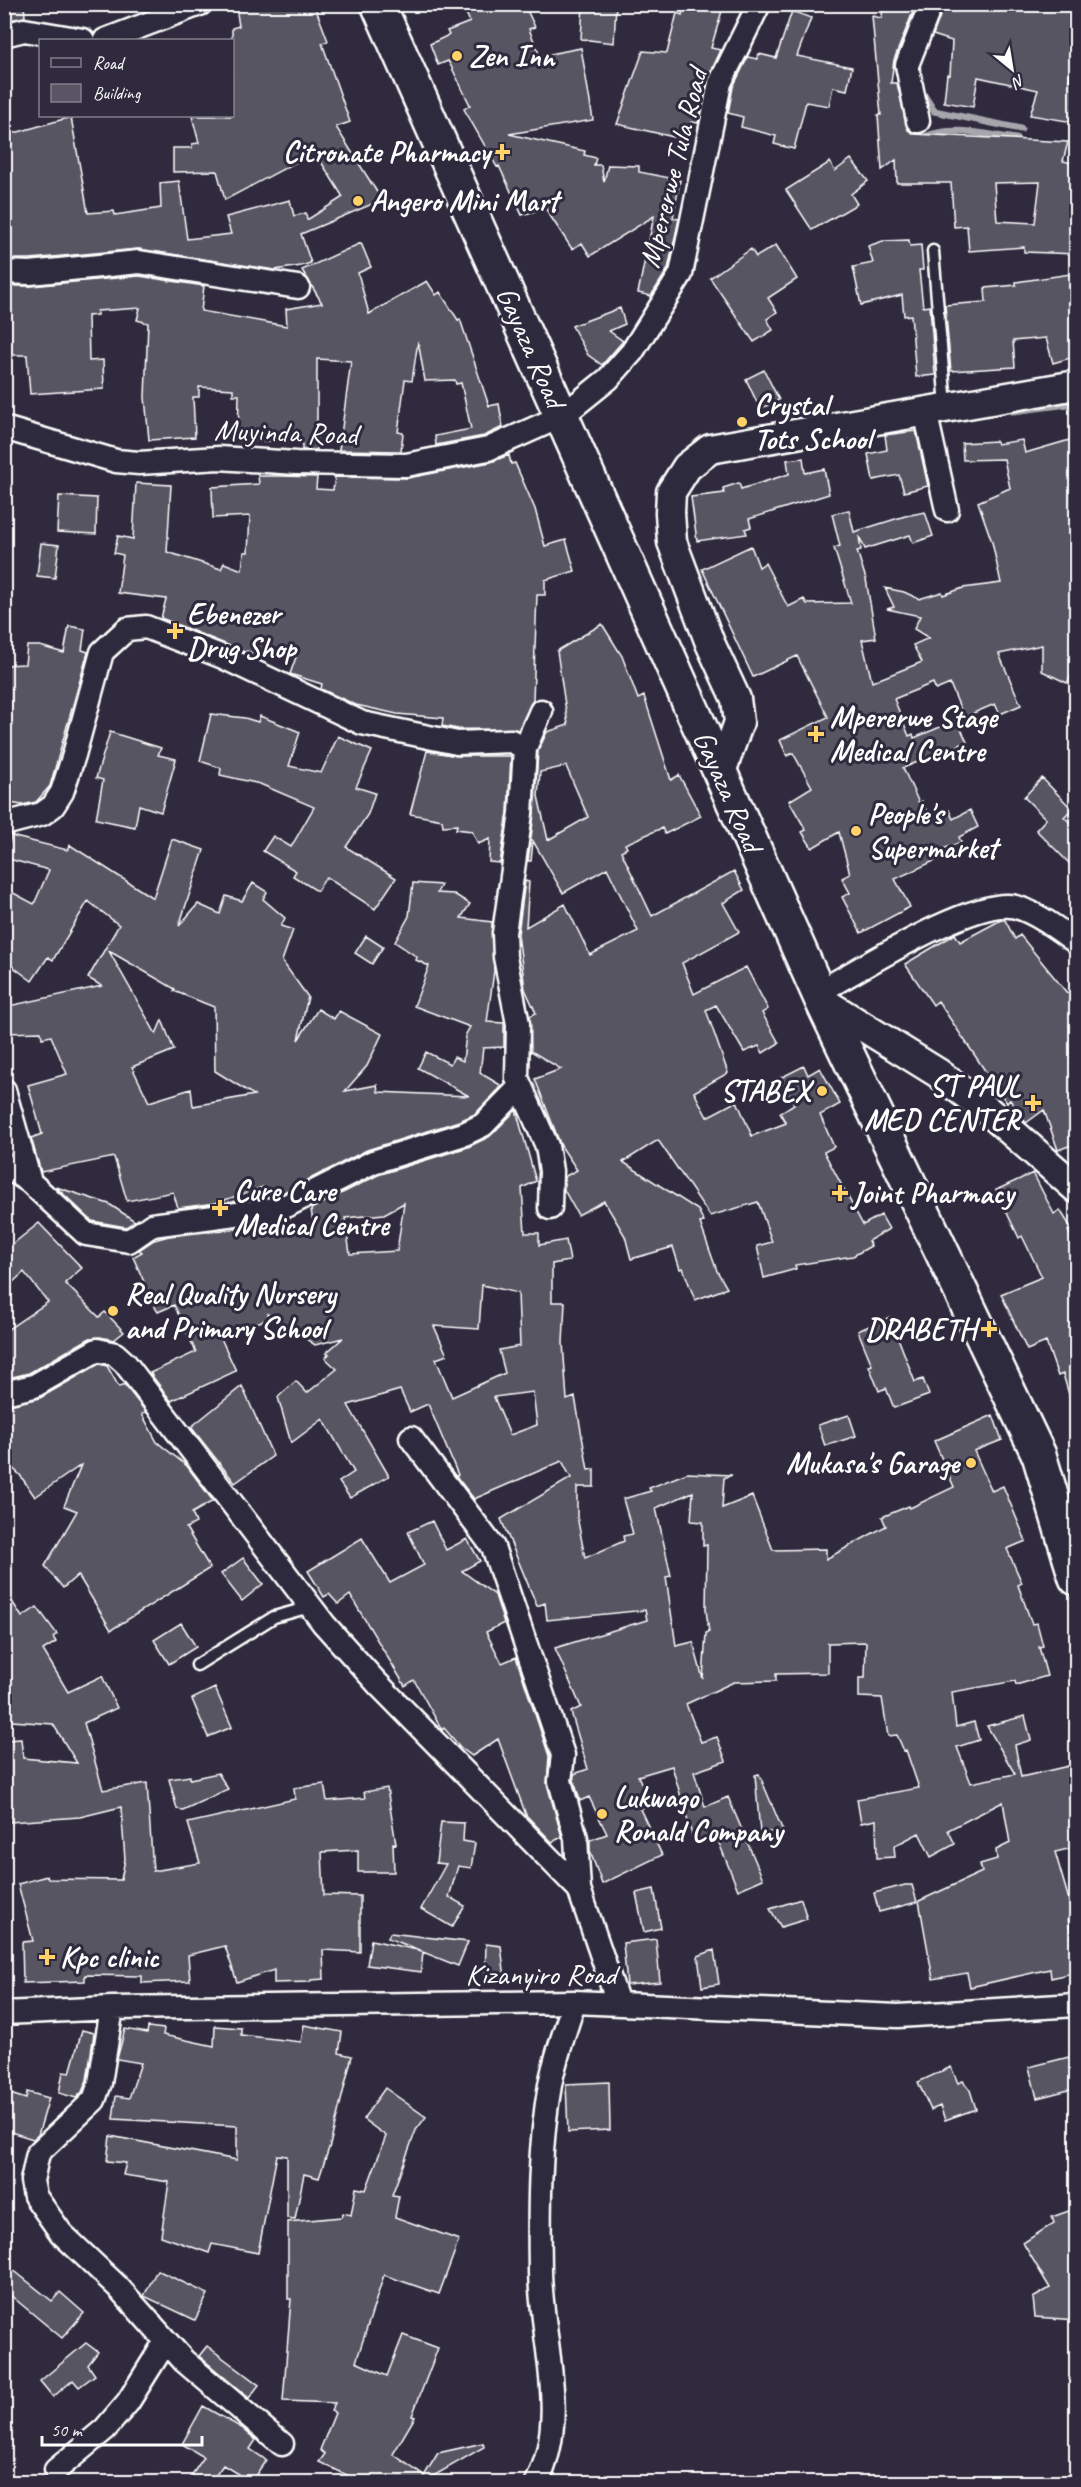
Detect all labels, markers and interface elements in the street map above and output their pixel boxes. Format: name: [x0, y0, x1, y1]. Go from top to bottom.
place label: Zen Inn: [469, 37, 557, 75]
legend: [39, 39, 234, 117]
north arrow: [982, 39, 1042, 99]
marker: Zen Inn: [450, 49, 464, 63]
text: Road: [93, 52, 126, 74]
street label: Mpererwe Tula Road: [630, 60, 717, 271]
text: N: [1007, 70, 1028, 94]
text: Building: [93, 82, 142, 104]
place label: Citronate Pharmacy: [283, 133, 493, 171]
marker: Citronate Pharmacy: [495, 145, 509, 159]
place label: Angero Mini Mart: [370, 182, 563, 220]
marker: Angero Mini Mart: [351, 194, 365, 208]
street label: Gayaza Road: [487, 281, 576, 417]
place label: Crystal Tots School: [754, 386, 877, 458]
street label: Muyinda Road: [214, 411, 362, 454]
marker: Crystal Tots School: [735, 415, 749, 429]
place label: Ebenezer Drug Shop: [187, 595, 299, 667]
marker: Ebenezer Drug Shop: [168, 624, 182, 638]
place label: Mpererwe Stage Medical Centre: [830, 698, 999, 770]
street label: Gayaza Road: [684, 725, 773, 861]
marker: Mpererwe Stage Medical Centre: [807, 725, 825, 743]
place label: People's Supermarket: [868, 795, 1002, 867]
marker: People's Supermarket: [849, 824, 863, 838]
place label: ST PAUL MED CENTER: [864, 1067, 1022, 1139]
place label: STABEX: [720, 1072, 815, 1110]
marker: STABEX: [815, 1084, 829, 1098]
marker: ST PAUL MED CENTER: [1024, 1094, 1042, 1112]
place label: Cure Care Medical Centre: [234, 1172, 391, 1244]
place label: Joint Pharmacy: [850, 1174, 1016, 1212]
marker: Joint Pharmacy: [833, 1186, 847, 1200]
marker: Cure Care Medical Centre: [211, 1199, 229, 1217]
place label: Real Quality Nursery and Primary School: [125, 1275, 339, 1347]
marker: Real Quality Nursery and Primary School: [106, 1304, 120, 1318]
place label: DRABETH: [865, 1310, 982, 1348]
marker: DRABETH: [980, 1320, 998, 1338]
place label: Mukasa's Garage: [786, 1444, 961, 1482]
marker: Mukasa's Garage: [964, 1456, 978, 1470]
place label: Lukwago Ronald Company: [614, 1778, 785, 1850]
marker: Lukwago Ronald Company: [595, 1807, 609, 1821]
place label: Kpc clinic: [60, 1938, 160, 1976]
marker: Kpc clinic: [38, 1948, 56, 1966]
street label: Kizanyiro Road: [466, 1955, 621, 1993]
scale bar: [42, 2409, 202, 2447]
text: 50 m: [51, 2419, 84, 2441]

